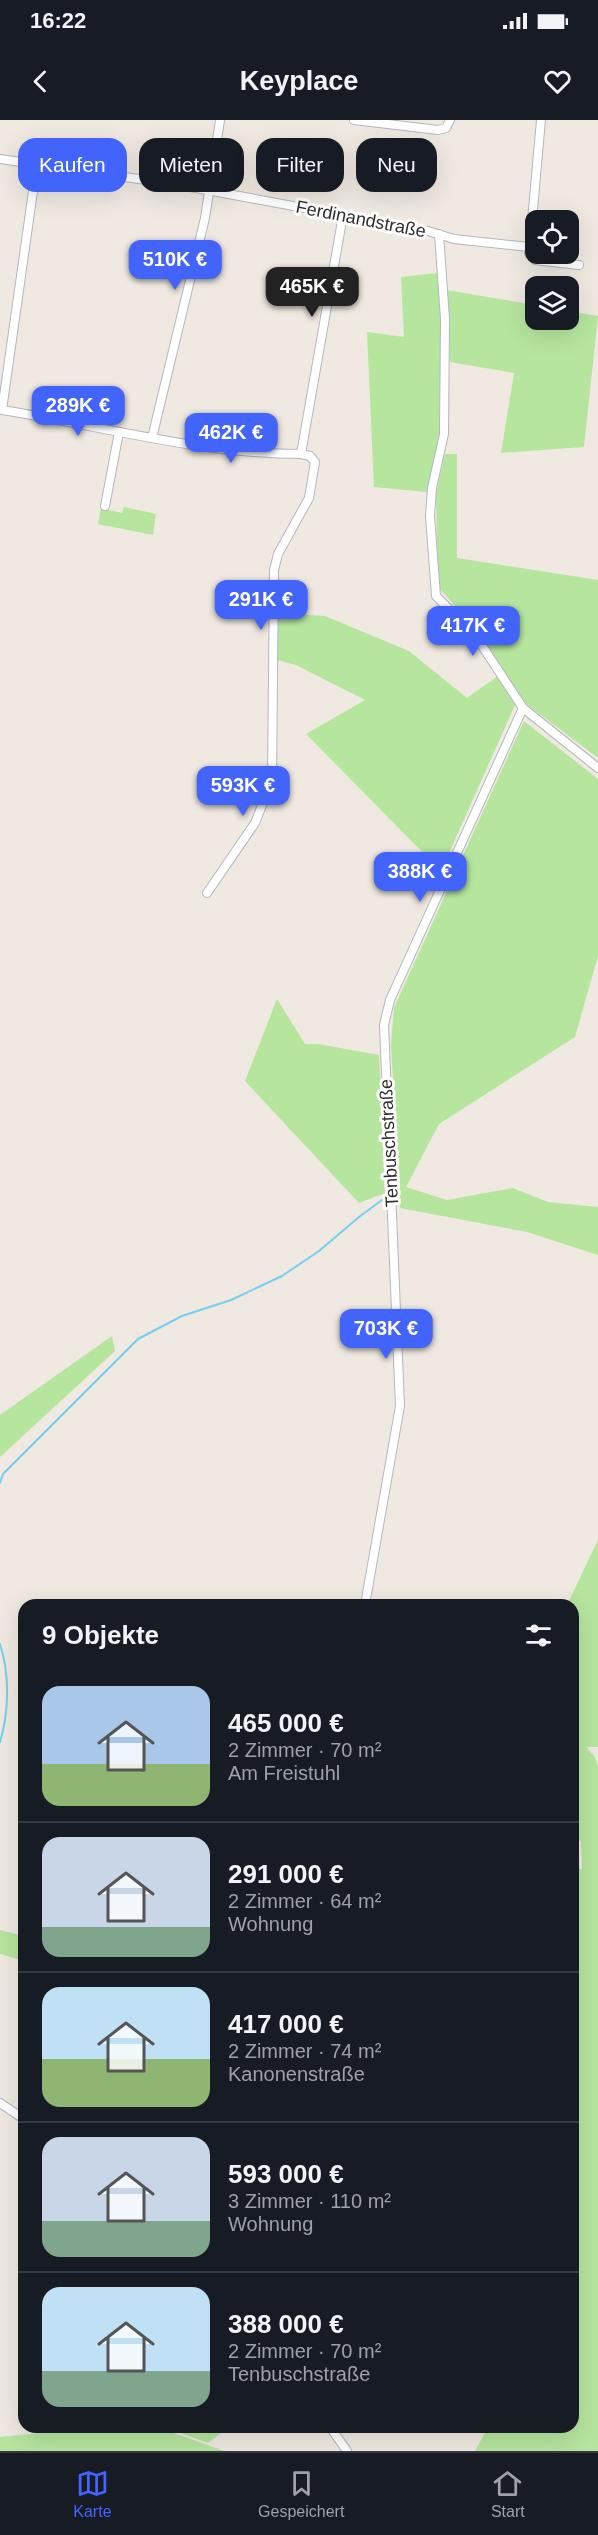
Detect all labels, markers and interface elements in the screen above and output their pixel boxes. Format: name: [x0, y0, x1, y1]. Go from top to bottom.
text: 16:22: [30, 8, 86, 33]
icon: back: [24, 65, 57, 98]
icon: heart: [541, 65, 574, 98]
text: Keyplace: [240, 66, 358, 96]
chip: Kaufen: [18, 138, 127, 192]
chip: Mieten: [139, 138, 244, 192]
chip: Filter: [256, 138, 344, 192]
chip: Neu: [356, 138, 437, 192]
street label: Ferdinandstraße: [294, 197, 428, 241]
map controls: [525, 210, 579, 330]
button: locate: [525, 210, 579, 264]
pin: 510K €: [126, 240, 224, 291]
text: 510K €: [143, 248, 207, 270]
pin: 465K €: [263, 267, 361, 318]
text: 465K €: [280, 275, 344, 297]
button: layers: [525, 276, 579, 330]
pin: 289K €: [29, 386, 127, 437]
text: 289K €: [46, 394, 110, 416]
pin: 462K €: [182, 413, 280, 464]
text: 462K €: [199, 421, 263, 443]
pin: 291K €: [212, 580, 310, 631]
text: 291K €: [229, 588, 293, 610]
pin: 417K €: [424, 606, 522, 657]
text: 417K €: [441, 614, 505, 636]
pin: 593K €: [194, 766, 292, 817]
text: 593K €: [211, 774, 275, 796]
pin: 388K €: [371, 852, 469, 903]
text: 388K €: [388, 860, 452, 882]
street label: Tenbuschstraße: [376, 1079, 402, 1207]
pin: 703K €: [337, 1309, 435, 1360]
text: 703K €: [354, 1317, 418, 1339]
icon: filters: [522, 1619, 555, 1652]
text: 9 Objekte: [42, 1620, 159, 1650]
text: 465 000 €: [228, 1708, 344, 1738]
icon: home: [90, 1710, 162, 1782]
text: 2 Zimmer · 70 m²: [228, 1739, 381, 1761]
text: Am Freistuhl: [228, 1762, 340, 1784]
text: 291 000 €: [228, 1859, 344, 1889]
icon: home: [90, 1861, 162, 1933]
text: 2 Zimmer · 64 m²: [228, 1890, 381, 1912]
text: Wohnung: [228, 1913, 313, 1935]
text: 417 000 €: [228, 2009, 344, 2039]
icon: home: [90, 2011, 162, 2083]
text: 2 Zimmer · 74 m²: [228, 2040, 381, 2062]
text: Kanonenstraße: [228, 2063, 365, 2085]
text: 593 000 €: [228, 2159, 344, 2189]
icon: home: [90, 2161, 162, 2233]
text: 3 Zimmer · 110 m²: [228, 2190, 391, 2212]
text: Wohnung: [228, 2213, 313, 2235]
text: 388 000 €: [228, 2309, 344, 2339]
icon: home: [90, 2311, 162, 2383]
text: 2 Zimmer · 70 m²: [228, 2340, 381, 2362]
text: Tenbuschstraße: [228, 2363, 370, 2385]
tab: Karte: [73, 2467, 112, 2521]
tab: Gespeichert: [258, 2467, 344, 2521]
tab: Start: [491, 2467, 525, 2521]

